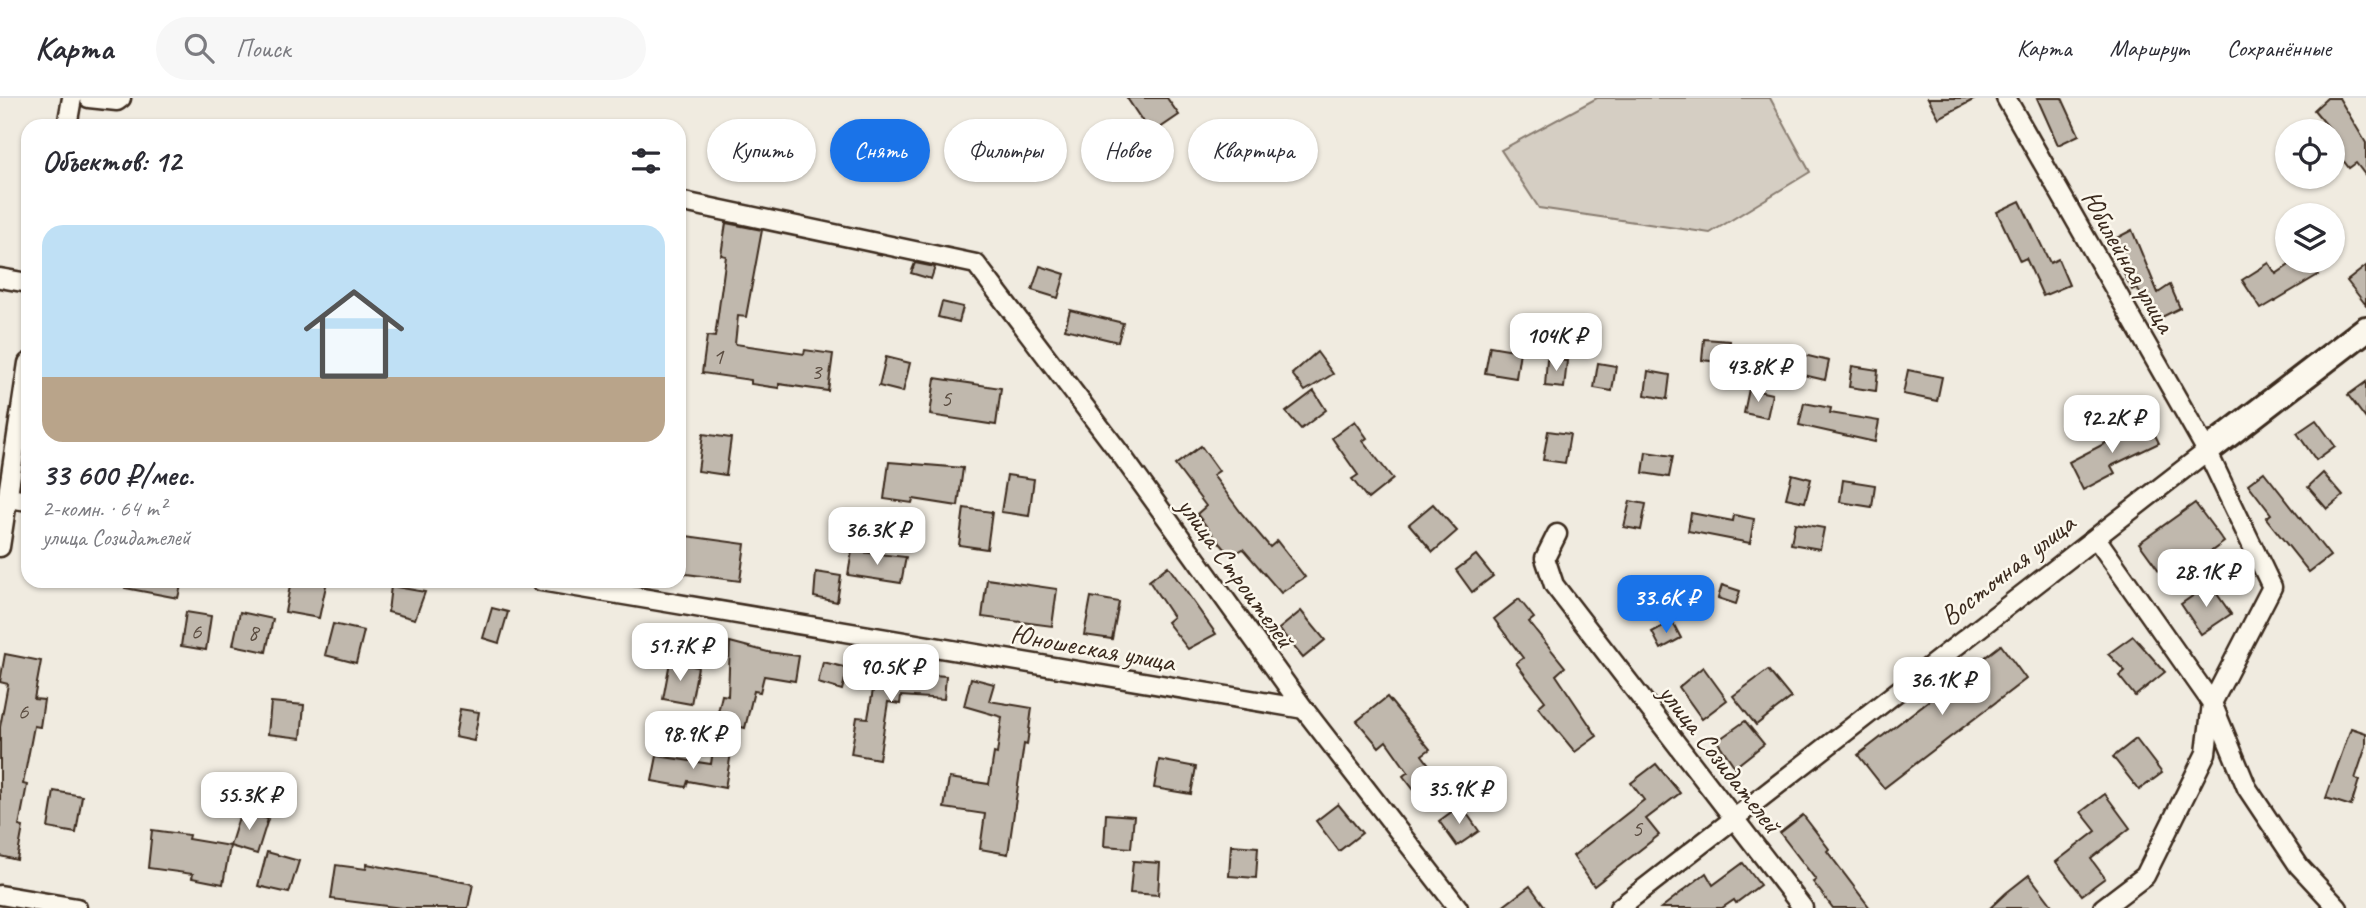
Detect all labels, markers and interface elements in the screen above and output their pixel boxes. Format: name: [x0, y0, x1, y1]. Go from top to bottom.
search box: [156, 17, 646, 80]
text: Карта: [35, 27, 114, 69]
icon: search: [180, 29, 218, 67]
text: Поиск: [236, 32, 290, 65]
text: Карта: [2017, 33, 2072, 63]
text: Маршрут: [2110, 33, 2189, 63]
text: Сохранённые: [2227, 33, 2331, 63]
chip: Купить: [707, 119, 816, 182]
chip: Снять: [830, 119, 930, 182]
chip: Фильтры: [944, 119, 1067, 182]
chip: Новое: [1081, 119, 1174, 182]
chip: Квартира: [1188, 119, 1318, 182]
map controls: [2275, 119, 2345, 273]
button: locate: [2275, 119, 2345, 189]
text: Объектов: 12: [42, 142, 181, 180]
icon: filters: [627, 142, 665, 180]
street label: Юбилейная улица: [2074, 184, 2184, 340]
button: layers: [2275, 203, 2345, 273]
icon: home: [291, 271, 417, 397]
pin: 104K ₽: [1499, 314, 1613, 373]
text: 104K ₽: [1526, 321, 1586, 350]
house number: 1: [713, 341, 725, 371]
pin: 43.8K ₽: [1693, 344, 1823, 404]
text: 43.8K ₽: [1726, 352, 1790, 381]
house number: 3: [811, 356, 824, 386]
house number: 5: [941, 383, 953, 413]
pin: 92.2K ₽: [2047, 396, 2177, 455]
text: 92.2K ₽: [2080, 403, 2144, 432]
text: 33 600 ₽/мес.: [42, 456, 194, 494]
street label: улица Строителей: [1169, 488, 1304, 656]
text: 2-комн. · 64 m²: [42, 494, 166, 523]
street label: Восточная улица: [1933, 505, 2083, 633]
pin: 36.3K ₽: [812, 508, 942, 567]
text: 36.3K ₽: [844, 515, 910, 544]
text: улица Созидателей: [42, 523, 190, 552]
pin: 28.1K ₽: [2141, 550, 2271, 609]
text: 28.1K ₽: [2174, 557, 2238, 586]
pin: 33.6K ₽: [1601, 575, 1731, 635]
text: 33.6K ₽: [1633, 583, 1699, 612]
house number: 6: [191, 616, 203, 646]
street label: Юношеская улица: [1008, 616, 1179, 679]
house number: 8: [248, 617, 261, 647]
pin: 51.7K ₽: [615, 624, 745, 683]
text: 51.7K ₽: [648, 631, 712, 660]
pin: 90.5K ₽: [826, 644, 956, 704]
text: 90.5K ₽: [859, 652, 923, 681]
pin: 36.1K ₽: [1877, 658, 2007, 717]
text: 36.1K ₽: [1909, 665, 1975, 694]
street label: улица Созидателей: [1650, 675, 1791, 841]
house number: 6: [18, 696, 30, 726]
pin: 98.9K ₽: [628, 712, 758, 771]
text: 98.9K ₽: [661, 719, 725, 748]
pin: 35.9K ₽: [1394, 766, 1524, 826]
pin: 55.3K ₽: [184, 772, 314, 832]
text: 35.9K ₽: [1427, 774, 1491, 803]
text: 55.3K ₽: [217, 780, 281, 809]
house number: 5: [1632, 813, 1644, 843]

